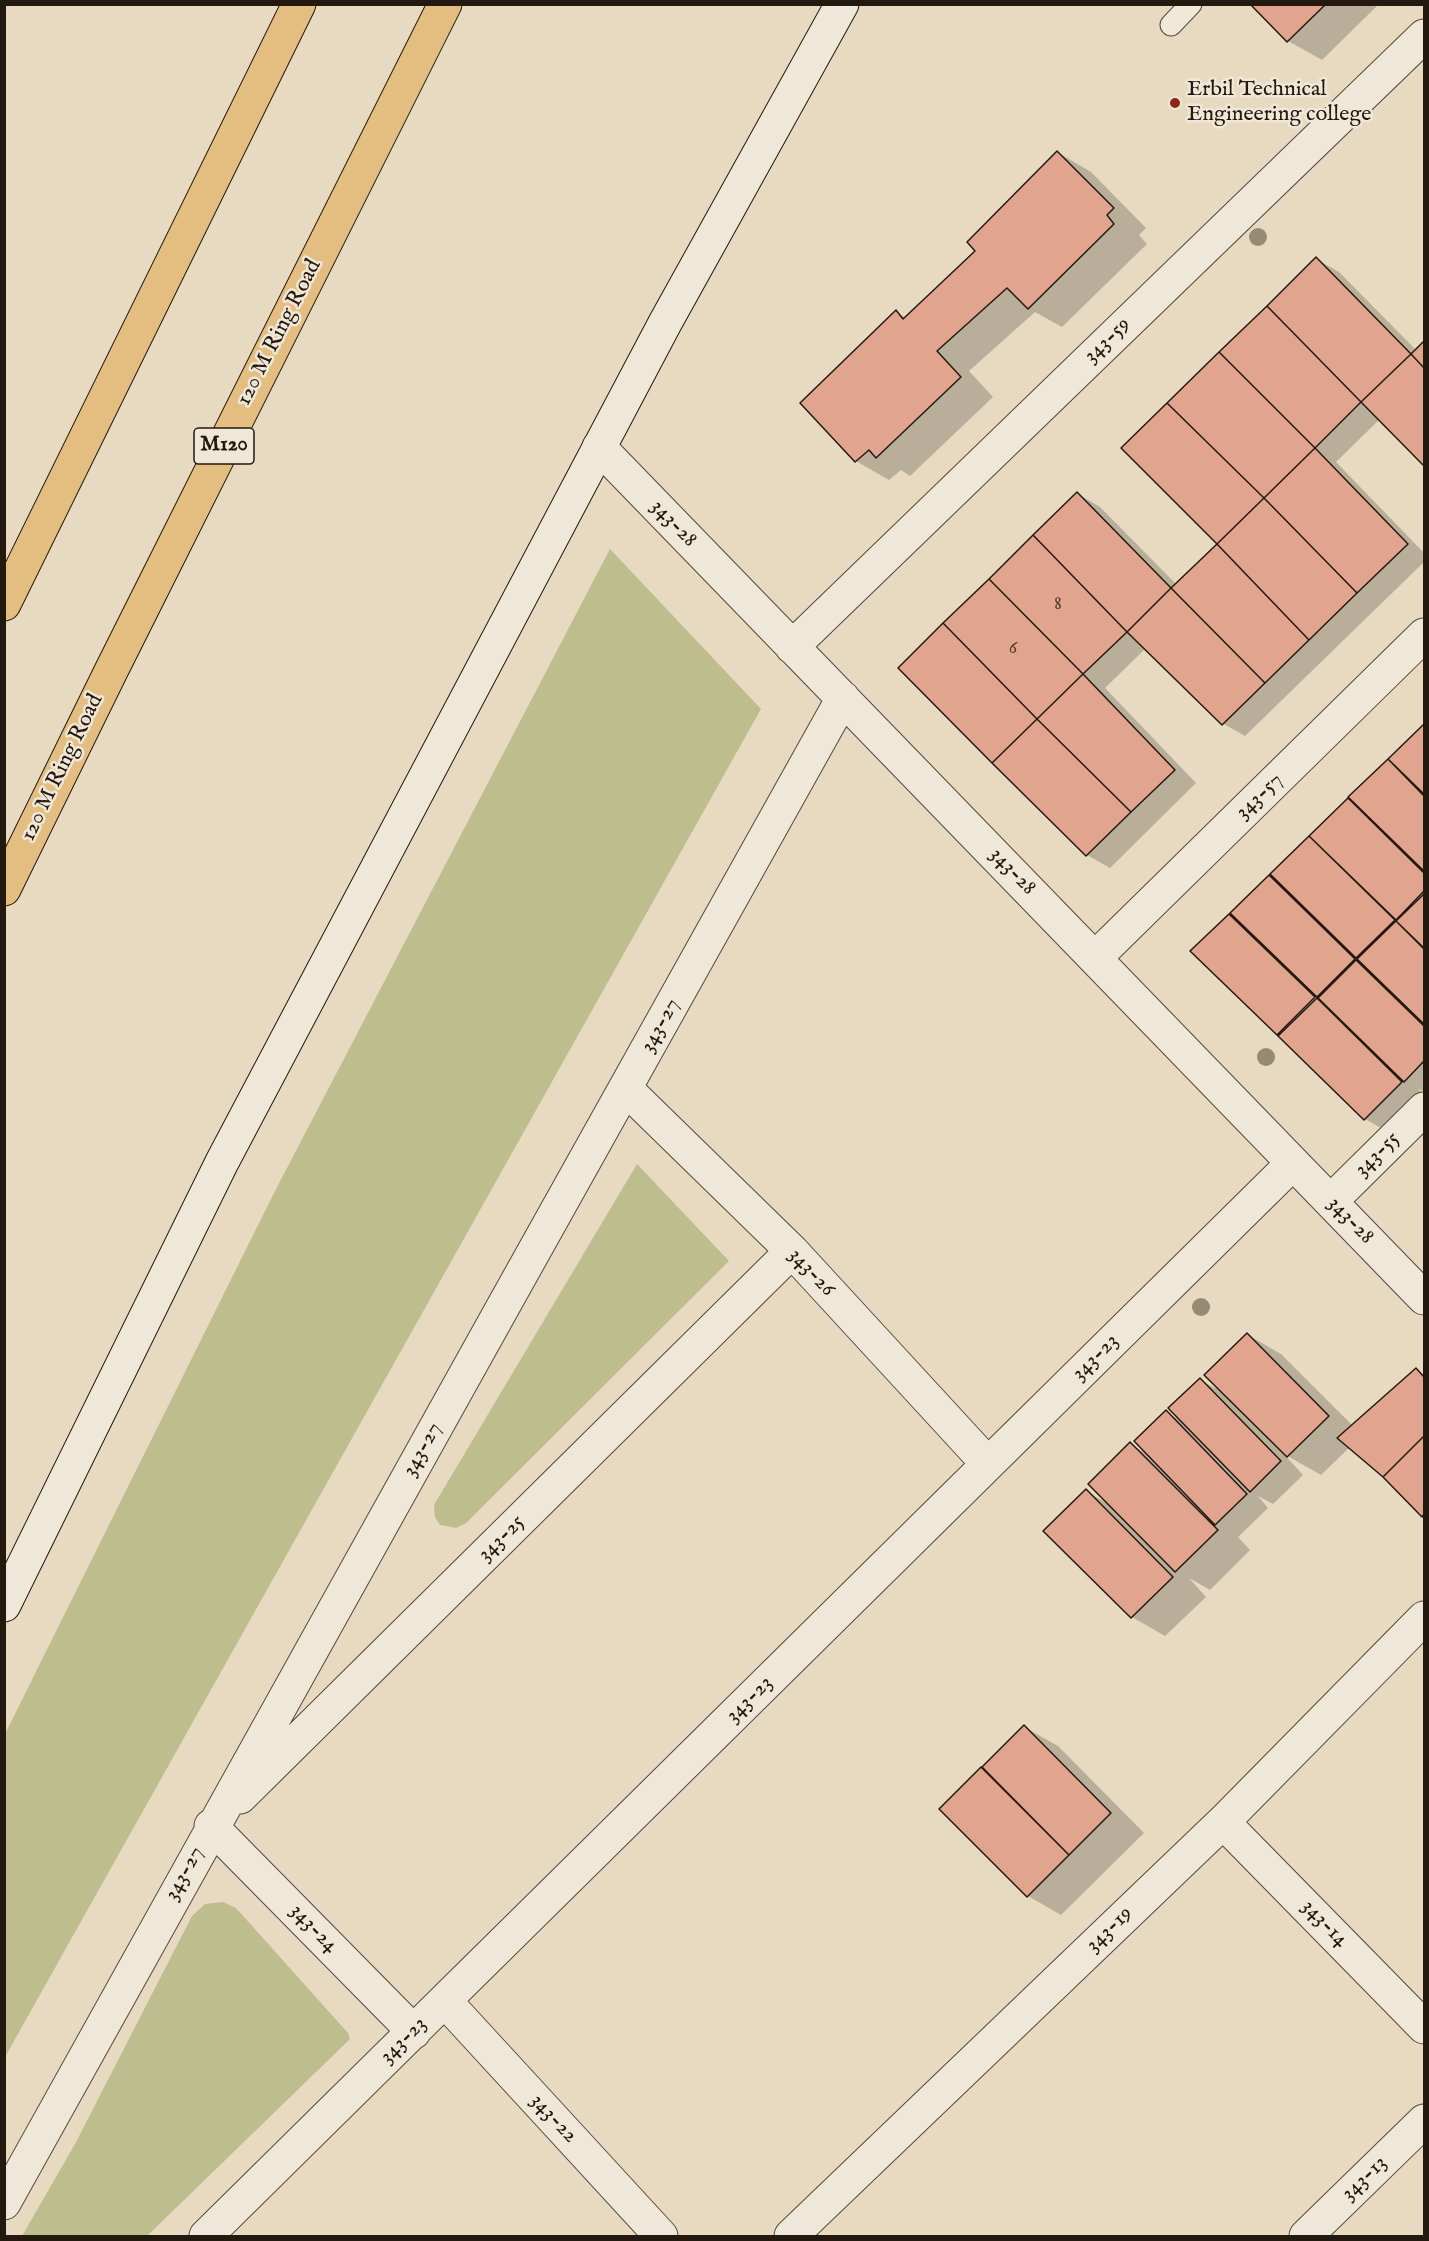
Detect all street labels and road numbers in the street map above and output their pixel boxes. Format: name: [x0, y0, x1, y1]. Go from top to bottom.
street label: 120 M Ring Road: [232, 256, 328, 410]
street label: 343-59: [1079, 312, 1137, 370]
road number: M120: [194, 428, 254, 464]
street label: 343-28: [644, 495, 702, 553]
street label: 120 M Ring Road: [16, 690, 110, 846]
street label: 343-57: [1231, 768, 1289, 826]
street label: 343-28: [983, 843, 1041, 901]
street label: 343-27: [635, 994, 687, 1058]
street label: 343-55: [1350, 1127, 1406, 1183]
street label: 343-28: [1321, 1192, 1379, 1250]
street label: 343-26: [782, 1243, 840, 1303]
street label: 343-23: [1067, 1329, 1125, 1387]
street label: 343-27: [397, 1418, 449, 1482]
street label: 343-25: [473, 1510, 531, 1568]
street label: 343-23: [721, 1671, 779, 1729]
street label: 343-27: [159, 1842, 211, 1906]
street label: 343-14: [1295, 1895, 1353, 1953]
street label: 343-24: [283, 1899, 343, 1959]
street label: 343-19: [1081, 1901, 1139, 1959]
street label: 343-23: [375, 2012, 433, 2070]
street label: 343-22: [524, 2089, 582, 2149]
street label: 343-13: [1336, 2151, 1394, 2207]

